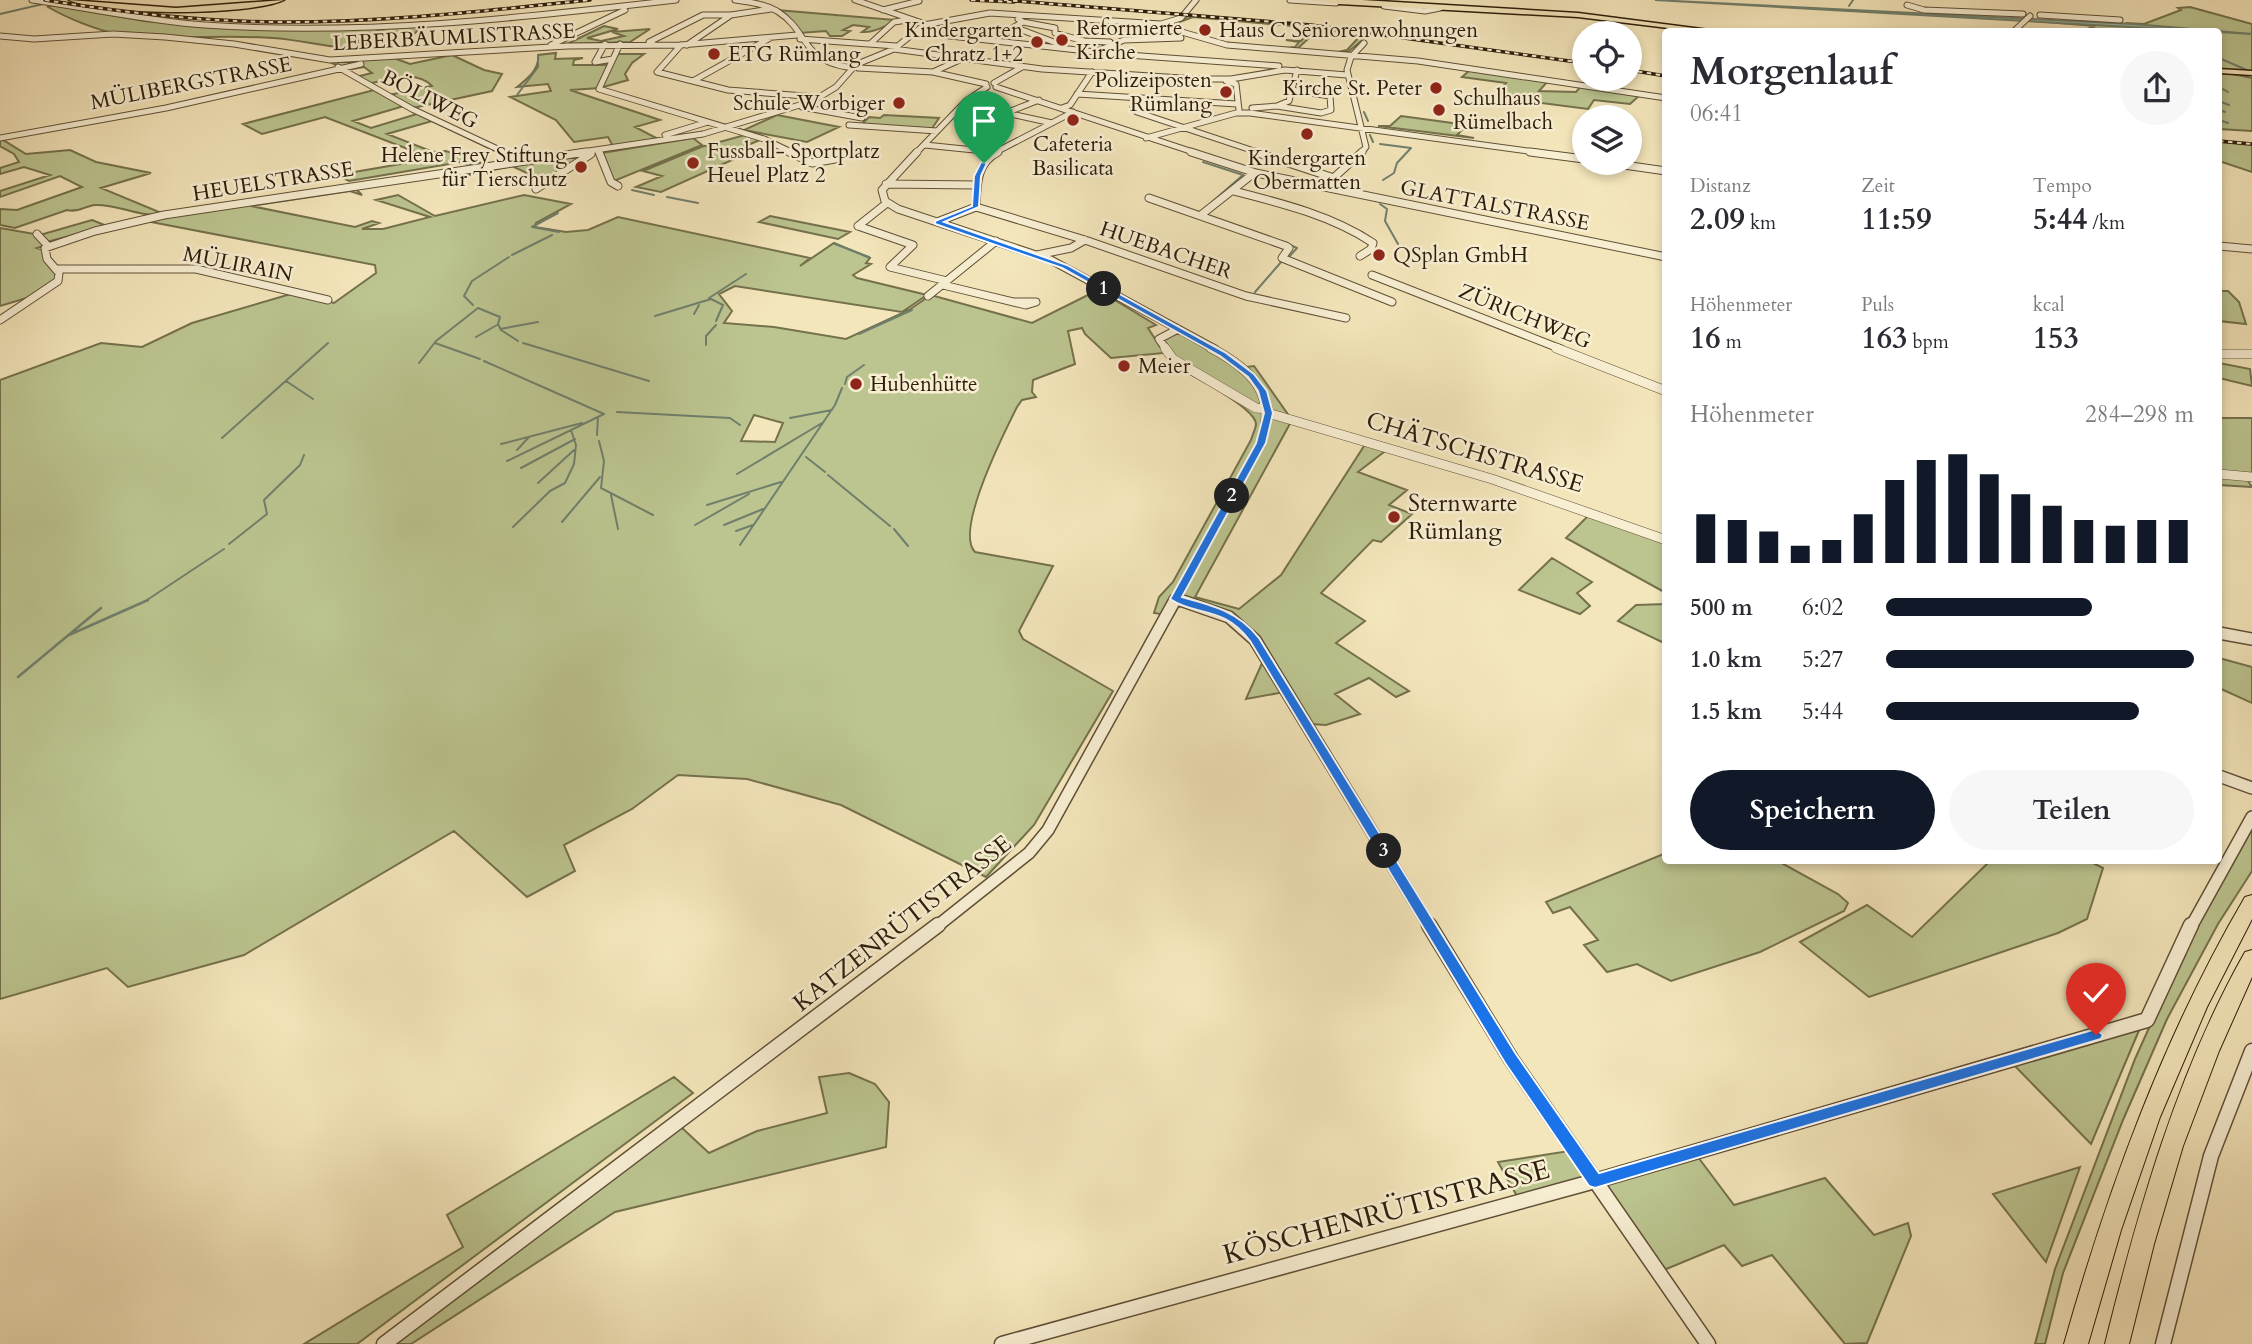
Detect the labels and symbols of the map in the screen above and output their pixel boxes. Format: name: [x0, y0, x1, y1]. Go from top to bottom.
place label: Reformierte Kirche: [1076, 14, 1183, 67]
place label: Kindergarten Chratz 1+2: [905, 16, 1023, 69]
place label: Haus C Seniorenwohnungen: [1219, 16, 1478, 45]
street label: LEBERBÄUMLISTRASSE: [332, 17, 576, 58]
marker: Haus C Seniorenwohnungen: [1197, 22, 1213, 38]
marker: Reformierte Kirche: [1054, 32, 1070, 48]
marker: Kindergarten Chratz 1+2: [1029, 34, 1045, 50]
place label: ETG Rümlang: [728, 40, 861, 69]
marker: ETG Rümlang: [706, 46, 722, 62]
street label: MÜLIBERGSTRASSE: [88, 50, 294, 117]
street label: BÖLIWEG: [376, 63, 484, 136]
place label: Polizeiposten Rümlang: [1095, 66, 1212, 119]
place label: Kirche St. Peter: [1283, 74, 1422, 103]
marker: Kirche St. Peter: [1428, 80, 1444, 96]
marker: Polizeiposten Rümlang: [1218, 84, 1234, 100]
place label: Schulhaus Rümelbach: [1453, 84, 1554, 137]
place label: Schule Worbiger: [733, 89, 885, 118]
pin: [954, 91, 1014, 163]
marker: Schule Worbiger: [891, 95, 907, 111]
marker: Schulhaus Rümelbach: [1431, 102, 1447, 118]
marker: Cafeteria Basilicata: [1065, 112, 1081, 128]
marker: Kindergarten Obermatten: [1299, 126, 1315, 142]
place label: Cafeteria Basilicata: [1032, 130, 1114, 183]
place label: Fussball- Sportplatz Heuel Platz 2: [707, 137, 880, 190]
place label: Helene Frey Stiftung für Tierschutz: [381, 141, 568, 194]
place label: Kindergarten Obermatten: [1248, 144, 1366, 197]
street label: HEUELSTRASSE: [190, 154, 356, 209]
marker: Fussball- Sportplatz Heuel Platz 2: [685, 155, 701, 171]
marker: Helene Frey Stiftung für Tierschutz: [573, 159, 589, 175]
street label: GLATTALSTRASSE: [1398, 173, 1592, 238]
street label: HUEBACHER: [1096, 214, 1236, 287]
street label: MÜLIRAIN: [180, 240, 295, 289]
place label: QSplan GmbH: [1393, 241, 1528, 270]
marker: QSplan GmbH: [1371, 247, 1387, 263]
pin: 1: [1086, 272, 1122, 306]
street label: ZÜRICHWEG: [1454, 277, 1596, 356]
place label: Meier: [1138, 352, 1191, 381]
marker: Meier: [1116, 358, 1132, 374]
place label: Hubenhütte: [870, 370, 978, 399]
marker: Hubenhütte: [848, 376, 864, 392]
street label: CHÄTSCHSTRASSE: [1362, 404, 1588, 501]
pin: 2: [1214, 478, 1250, 514]
place label: Sternwarte Rümlang: [1408, 487, 1518, 548]
marker: Sternwarte Rümlang: [1386, 509, 1402, 525]
street label: KATZENRÜTISTRASSE: [786, 828, 1019, 1019]
pin: 3: [1366, 834, 1402, 868]
pin: [2066, 963, 2126, 1035]
street label: KÖSCHENRÜTISTRASSE: [1219, 1150, 1554, 1274]

